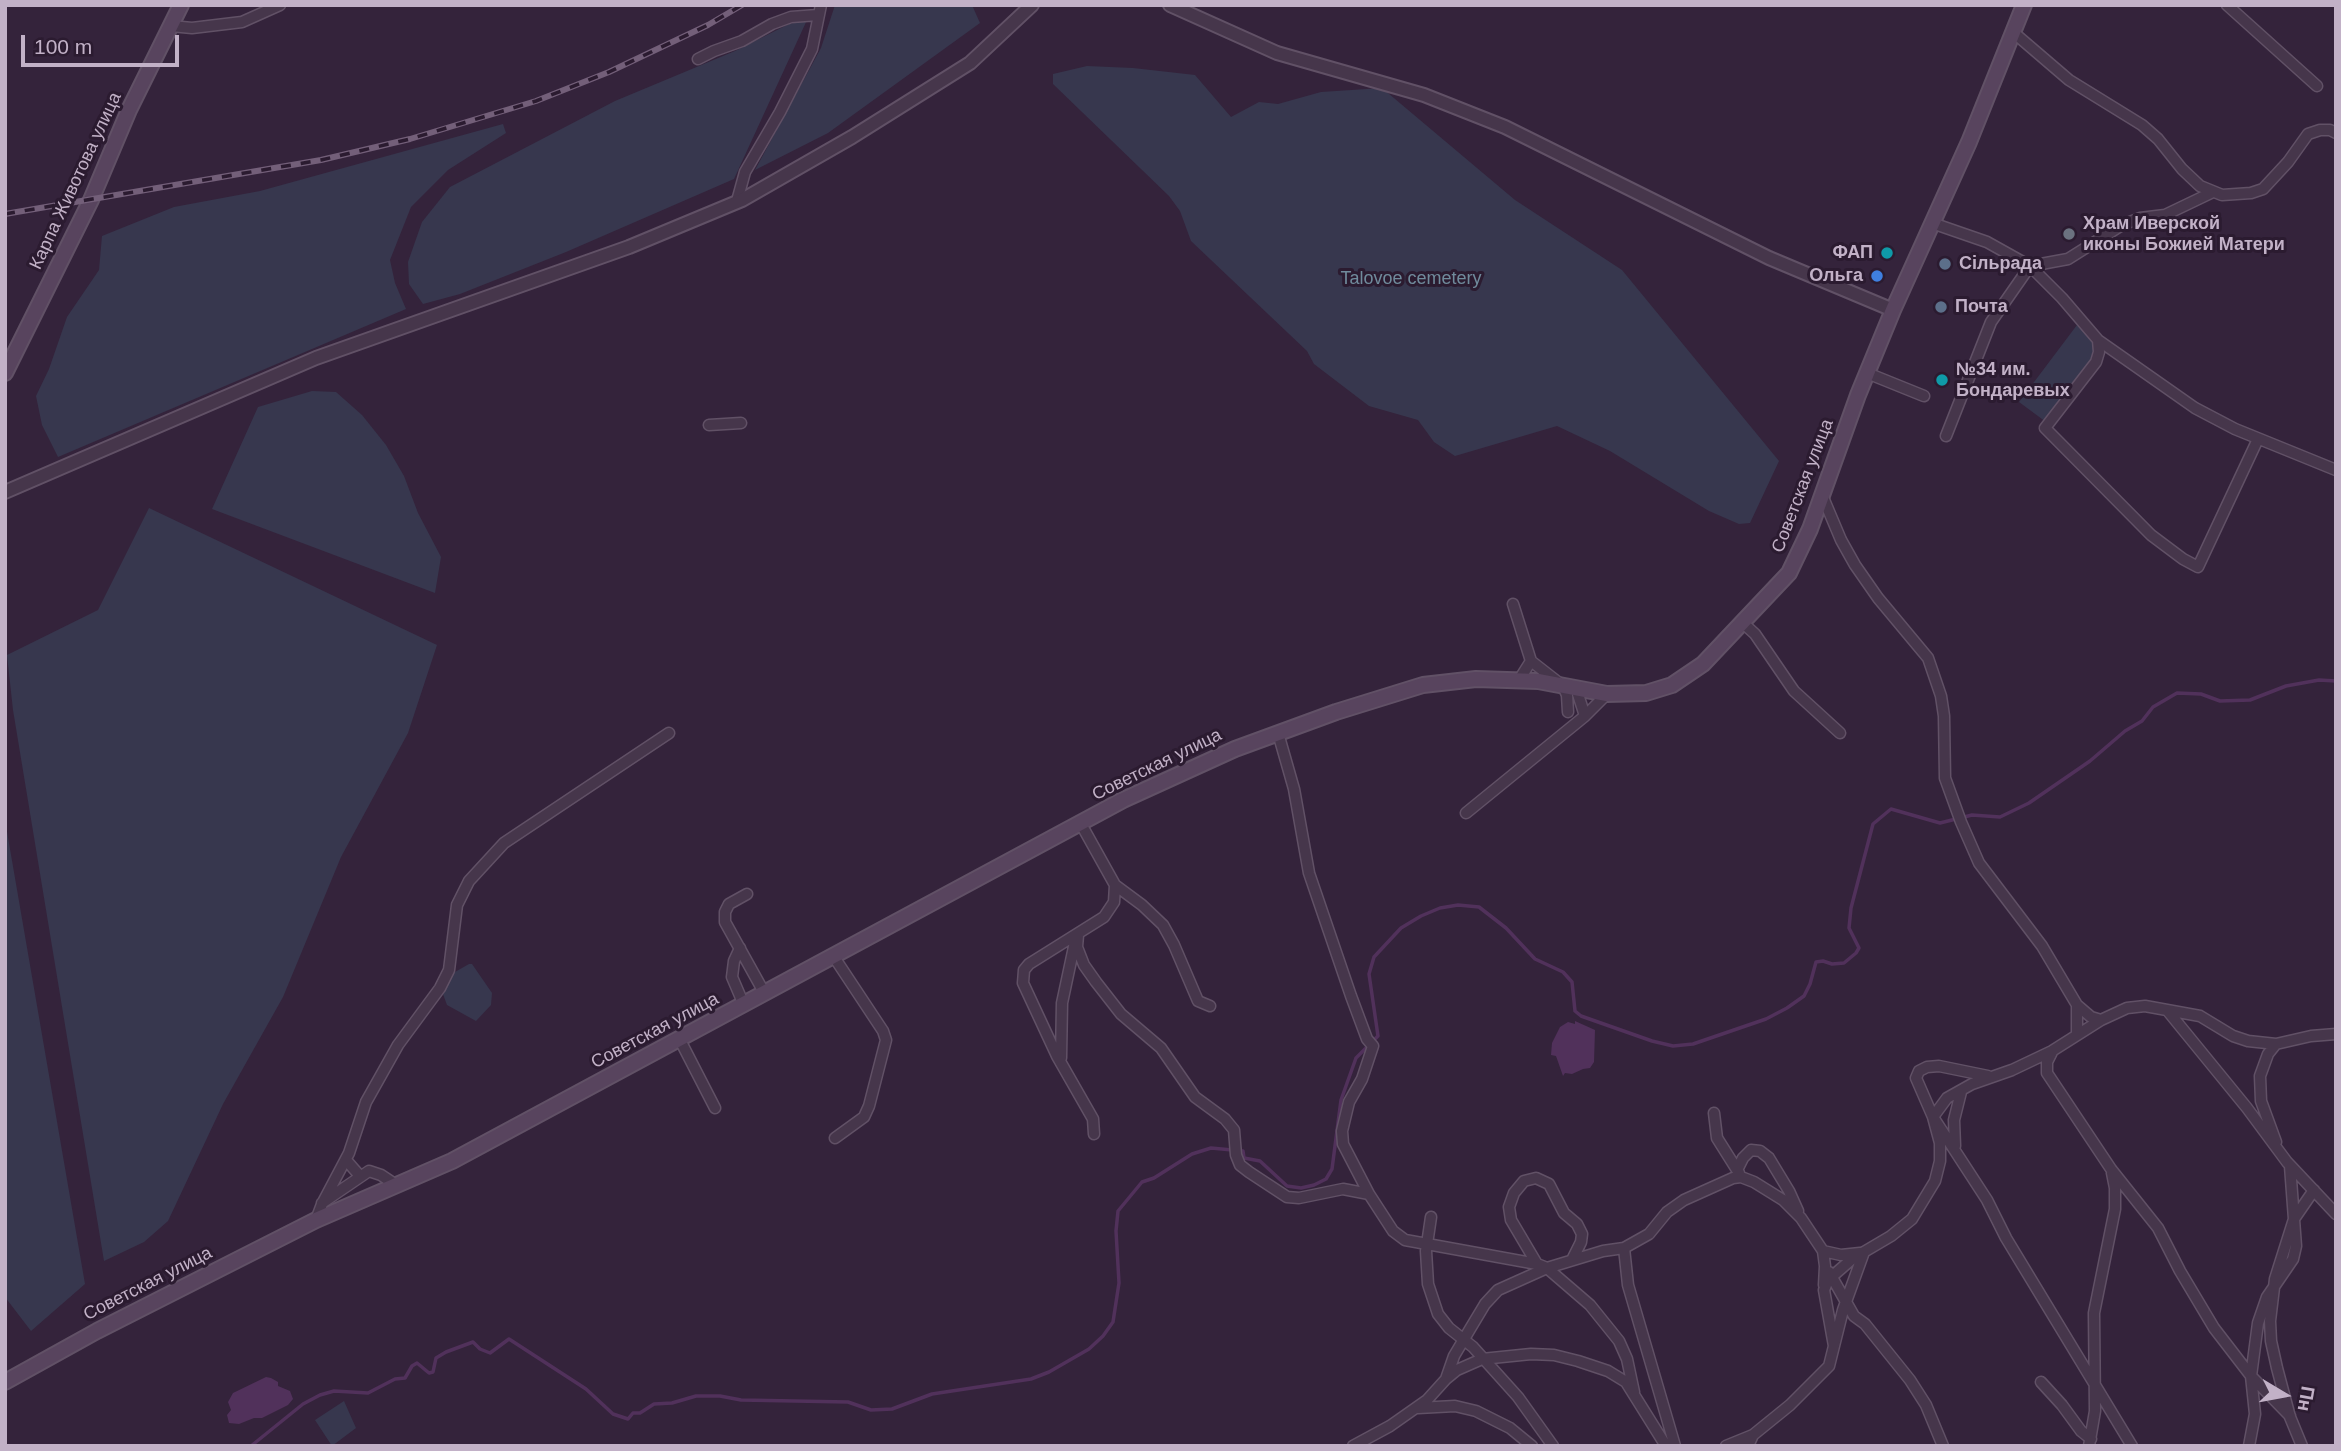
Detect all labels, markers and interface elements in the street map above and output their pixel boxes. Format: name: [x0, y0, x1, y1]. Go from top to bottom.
scale bar: [24, 21, 182, 65]
text: 100 m: [34, 35, 92, 58]
street label: Карпа Животова улица: [25, 89, 127, 273]
place label: Храм Иверской иконы Божией Матери: [2083, 213, 2285, 256]
marker: Храм Иверской иконы Божией Матери: [2061, 226, 2077, 242]
place label: ФАП: [1832, 242, 1873, 264]
marker: ФАП: [1879, 245, 1895, 261]
place label: Сільрада: [1959, 253, 2042, 275]
marker: Сільрада: [1937, 256, 1953, 272]
place label: Ольга: [1809, 265, 1863, 287]
park label: Talovoe cemetery: [1340, 268, 1482, 290]
marker: Ольга: [1869, 268, 1885, 284]
place label: Почта: [1955, 296, 2008, 318]
marker: Почта: [1933, 299, 1949, 315]
place label: №34 им. Бондаревых: [1956, 359, 2070, 402]
marker: №34 им. Бондаревых: [1934, 372, 1950, 388]
street label: Советская улица: [1768, 416, 1838, 556]
street label: Советская улица: [1089, 724, 1225, 806]
street label: Советская улица: [588, 988, 722, 1074]
street label: Советская улица: [80, 1242, 216, 1326]
north arrow: [2250, 1360, 2320, 1430]
text: Пн: [2294, 1385, 2319, 1413]

